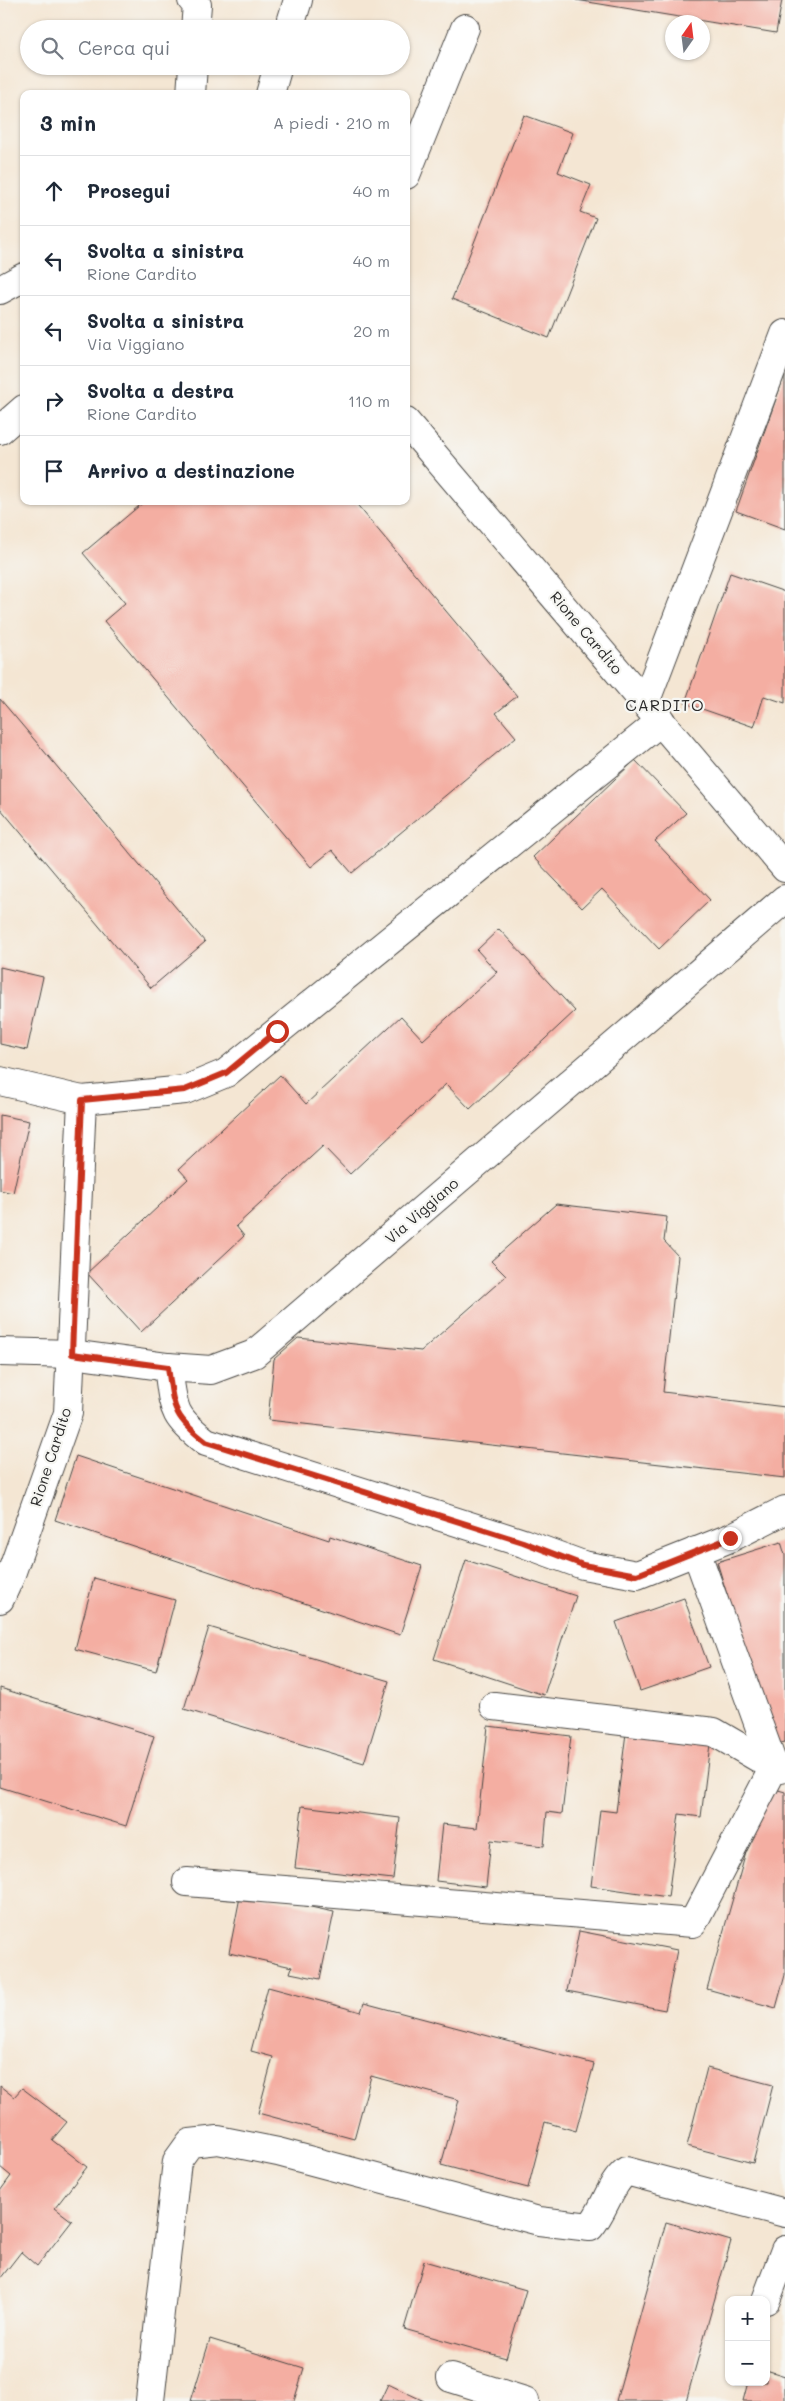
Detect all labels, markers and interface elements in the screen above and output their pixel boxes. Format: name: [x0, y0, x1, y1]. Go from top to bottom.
north arrow: [665, 15, 710, 60]
search box: [20, 20, 410, 75]
icon: search: [38, 34, 66, 62]
text: Cerca qui: [78, 35, 170, 60]
text: 3 min: [40, 109, 96, 136]
text: A piedi · 210 m: [273, 112, 390, 133]
icon: ahead: [40, 177, 68, 205]
text: Prosegui: [87, 178, 171, 203]
text: 40 m: [353, 180, 390, 201]
text: Svolta a sinistra: [87, 238, 244, 263]
icon: left: [40, 247, 68, 275]
text: 40 m: [353, 250, 390, 271]
text: Rione Cardito: [87, 263, 197, 284]
text: Svolta a sinistra: [87, 308, 244, 333]
icon: left: [40, 317, 68, 345]
text: 20 m: [353, 320, 390, 341]
text: Via Viggiano: [87, 333, 184, 354]
text: Svolta a destra: [87, 378, 234, 403]
icon: right: [40, 387, 68, 415]
text: 110 m: [348, 390, 390, 411]
text: Rione Cardito: [87, 403, 197, 424]
icon: arrive: [40, 457, 68, 485]
text: Arrivo a destinazione: [87, 458, 295, 483]
street label: Rione Cardito: [546, 587, 627, 678]
district label: CARDITO: [625, 694, 705, 715]
route start: [266, 1020, 289, 1043]
street label: Via Viggiano: [380, 1173, 462, 1248]
street label: Rione Cardito: [25, 1405, 75, 1509]
route end: [719, 1527, 742, 1550]
map controls: [725, 2296, 770, 2386]
button: +: [725, 2296, 770, 2341]
button: −: [725, 2341, 770, 2386]

